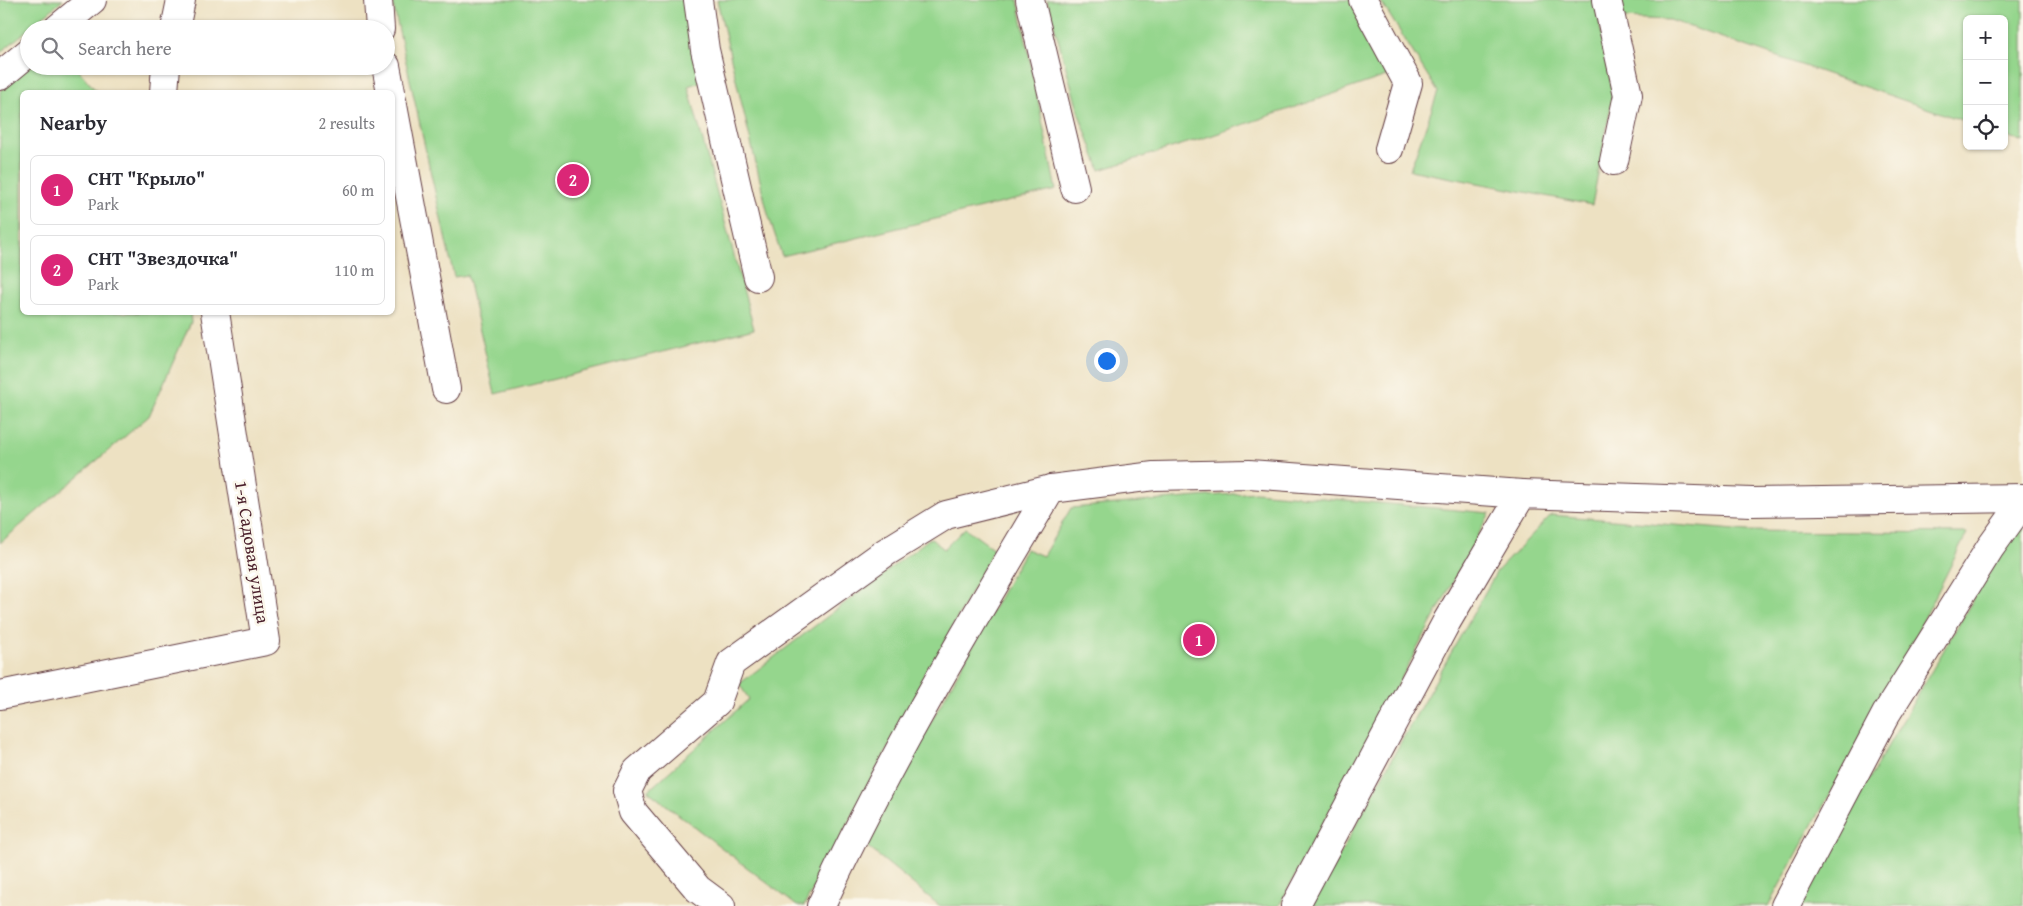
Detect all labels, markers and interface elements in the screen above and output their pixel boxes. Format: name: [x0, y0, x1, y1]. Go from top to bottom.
map controls: [1963, 15, 2008, 150]
button: +: [1963, 15, 2008, 60]
search box: [20, 20, 395, 75]
icon: search: [38, 34, 66, 62]
text: Search here: [78, 34, 172, 62]
button: −: [1963, 60, 2008, 105]
button: locate: [1963, 105, 2008, 150]
text: Nearby: [40, 107, 107, 138]
text: 2 results: [318, 111, 375, 135]
pin: 2: [557, 161, 589, 199]
text: СНТ "Крыло": [88, 164, 205, 192]
text: 1: [53, 178, 61, 202]
text: 60 m: [342, 178, 374, 202]
text: Park: [88, 192, 119, 216]
text: СНТ "Звездочка": [88, 244, 238, 272]
text: 2: [53, 258, 61, 282]
text: 110 m: [334, 258, 374, 282]
text: Park: [88, 272, 119, 296]
your location: [1094, 348, 1120, 374]
street label: 1-я Садовая улица: [228, 479, 277, 626]
pin: 1: [1183, 621, 1215, 659]

